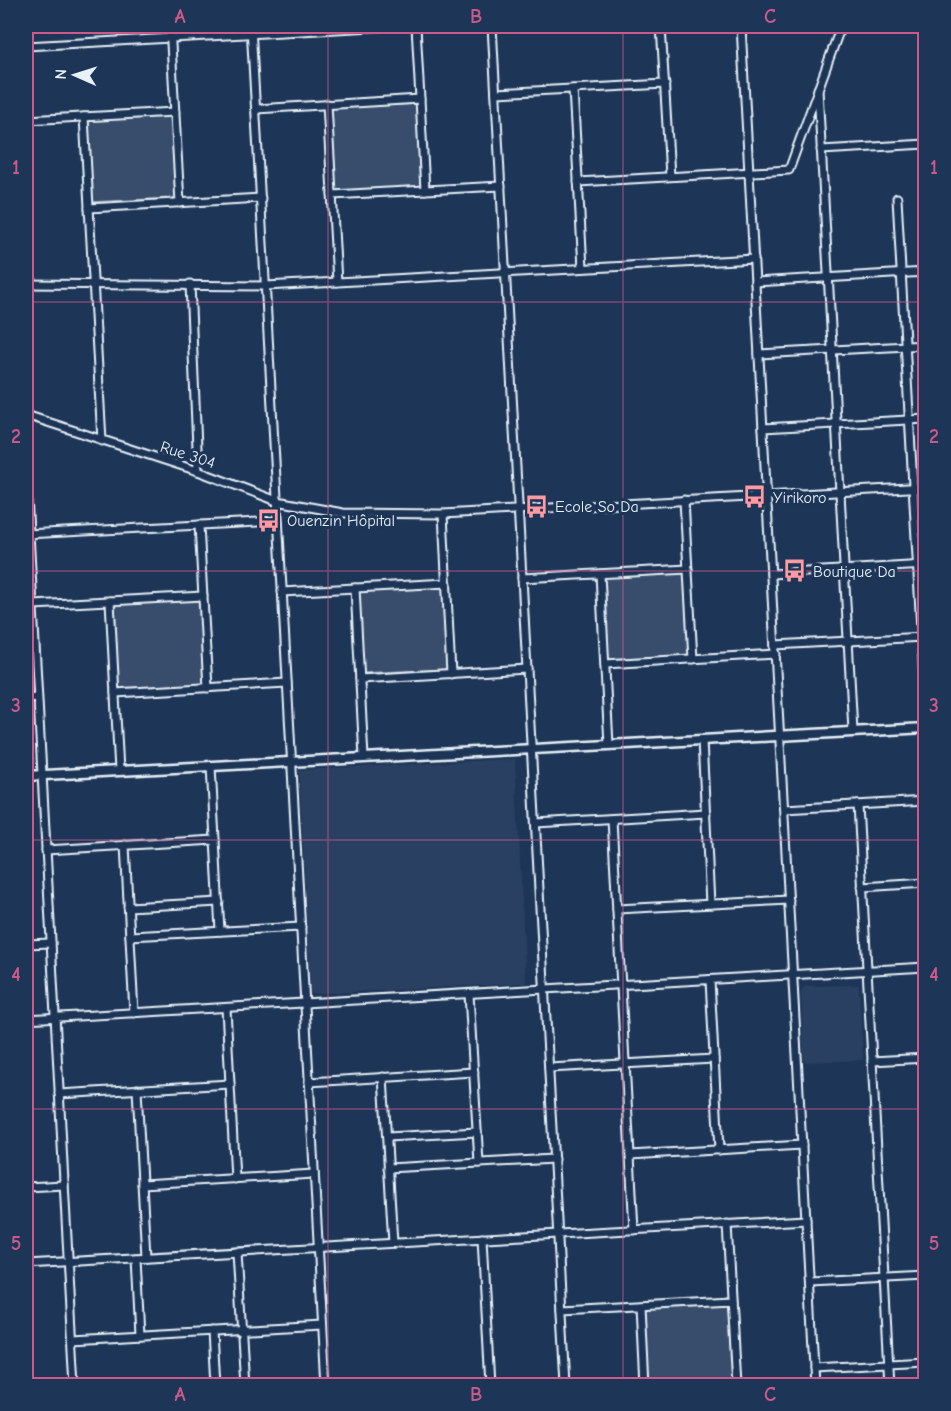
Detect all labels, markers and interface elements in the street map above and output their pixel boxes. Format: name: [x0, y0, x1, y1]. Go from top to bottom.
text: A: [174, 5, 186, 28]
text: B: [470, 5, 482, 28]
text: C: [764, 5, 776, 28]
north arrow: [45, 45, 105, 105]
text: N: [52, 69, 70, 80]
text: 1: [12, 156, 20, 179]
text: 1: [930, 156, 938, 179]
text: 2: [11, 425, 21, 448]
text: 2: [929, 425, 939, 448]
street label: Rue 304: [158, 438, 217, 472]
bus stop icon: Yirikoro: [742, 484, 768, 510]
place label: Yirikoro: [773, 489, 827, 507]
bus stop icon: Ecole So Da: [524, 493, 550, 519]
place label: Ecole So Da: [555, 498, 639, 516]
bus stop icon: Ouenzin Hôpital: [256, 507, 282, 533]
place label: Ouenzin Hôpital: [287, 512, 395, 530]
bus stop icon: Boutique Da: [782, 558, 808, 584]
place label: Boutique Da: [813, 563, 896, 581]
text: 3: [11, 694, 21, 717]
text: 3: [929, 694, 939, 717]
text: 4: [11, 963, 21, 986]
text: 4: [929, 963, 939, 986]
text: 5: [11, 1232, 21, 1255]
text: 5: [929, 1232, 939, 1255]
text: A: [174, 1383, 186, 1406]
text: B: [470, 1383, 482, 1406]
text: C: [764, 1383, 776, 1406]

